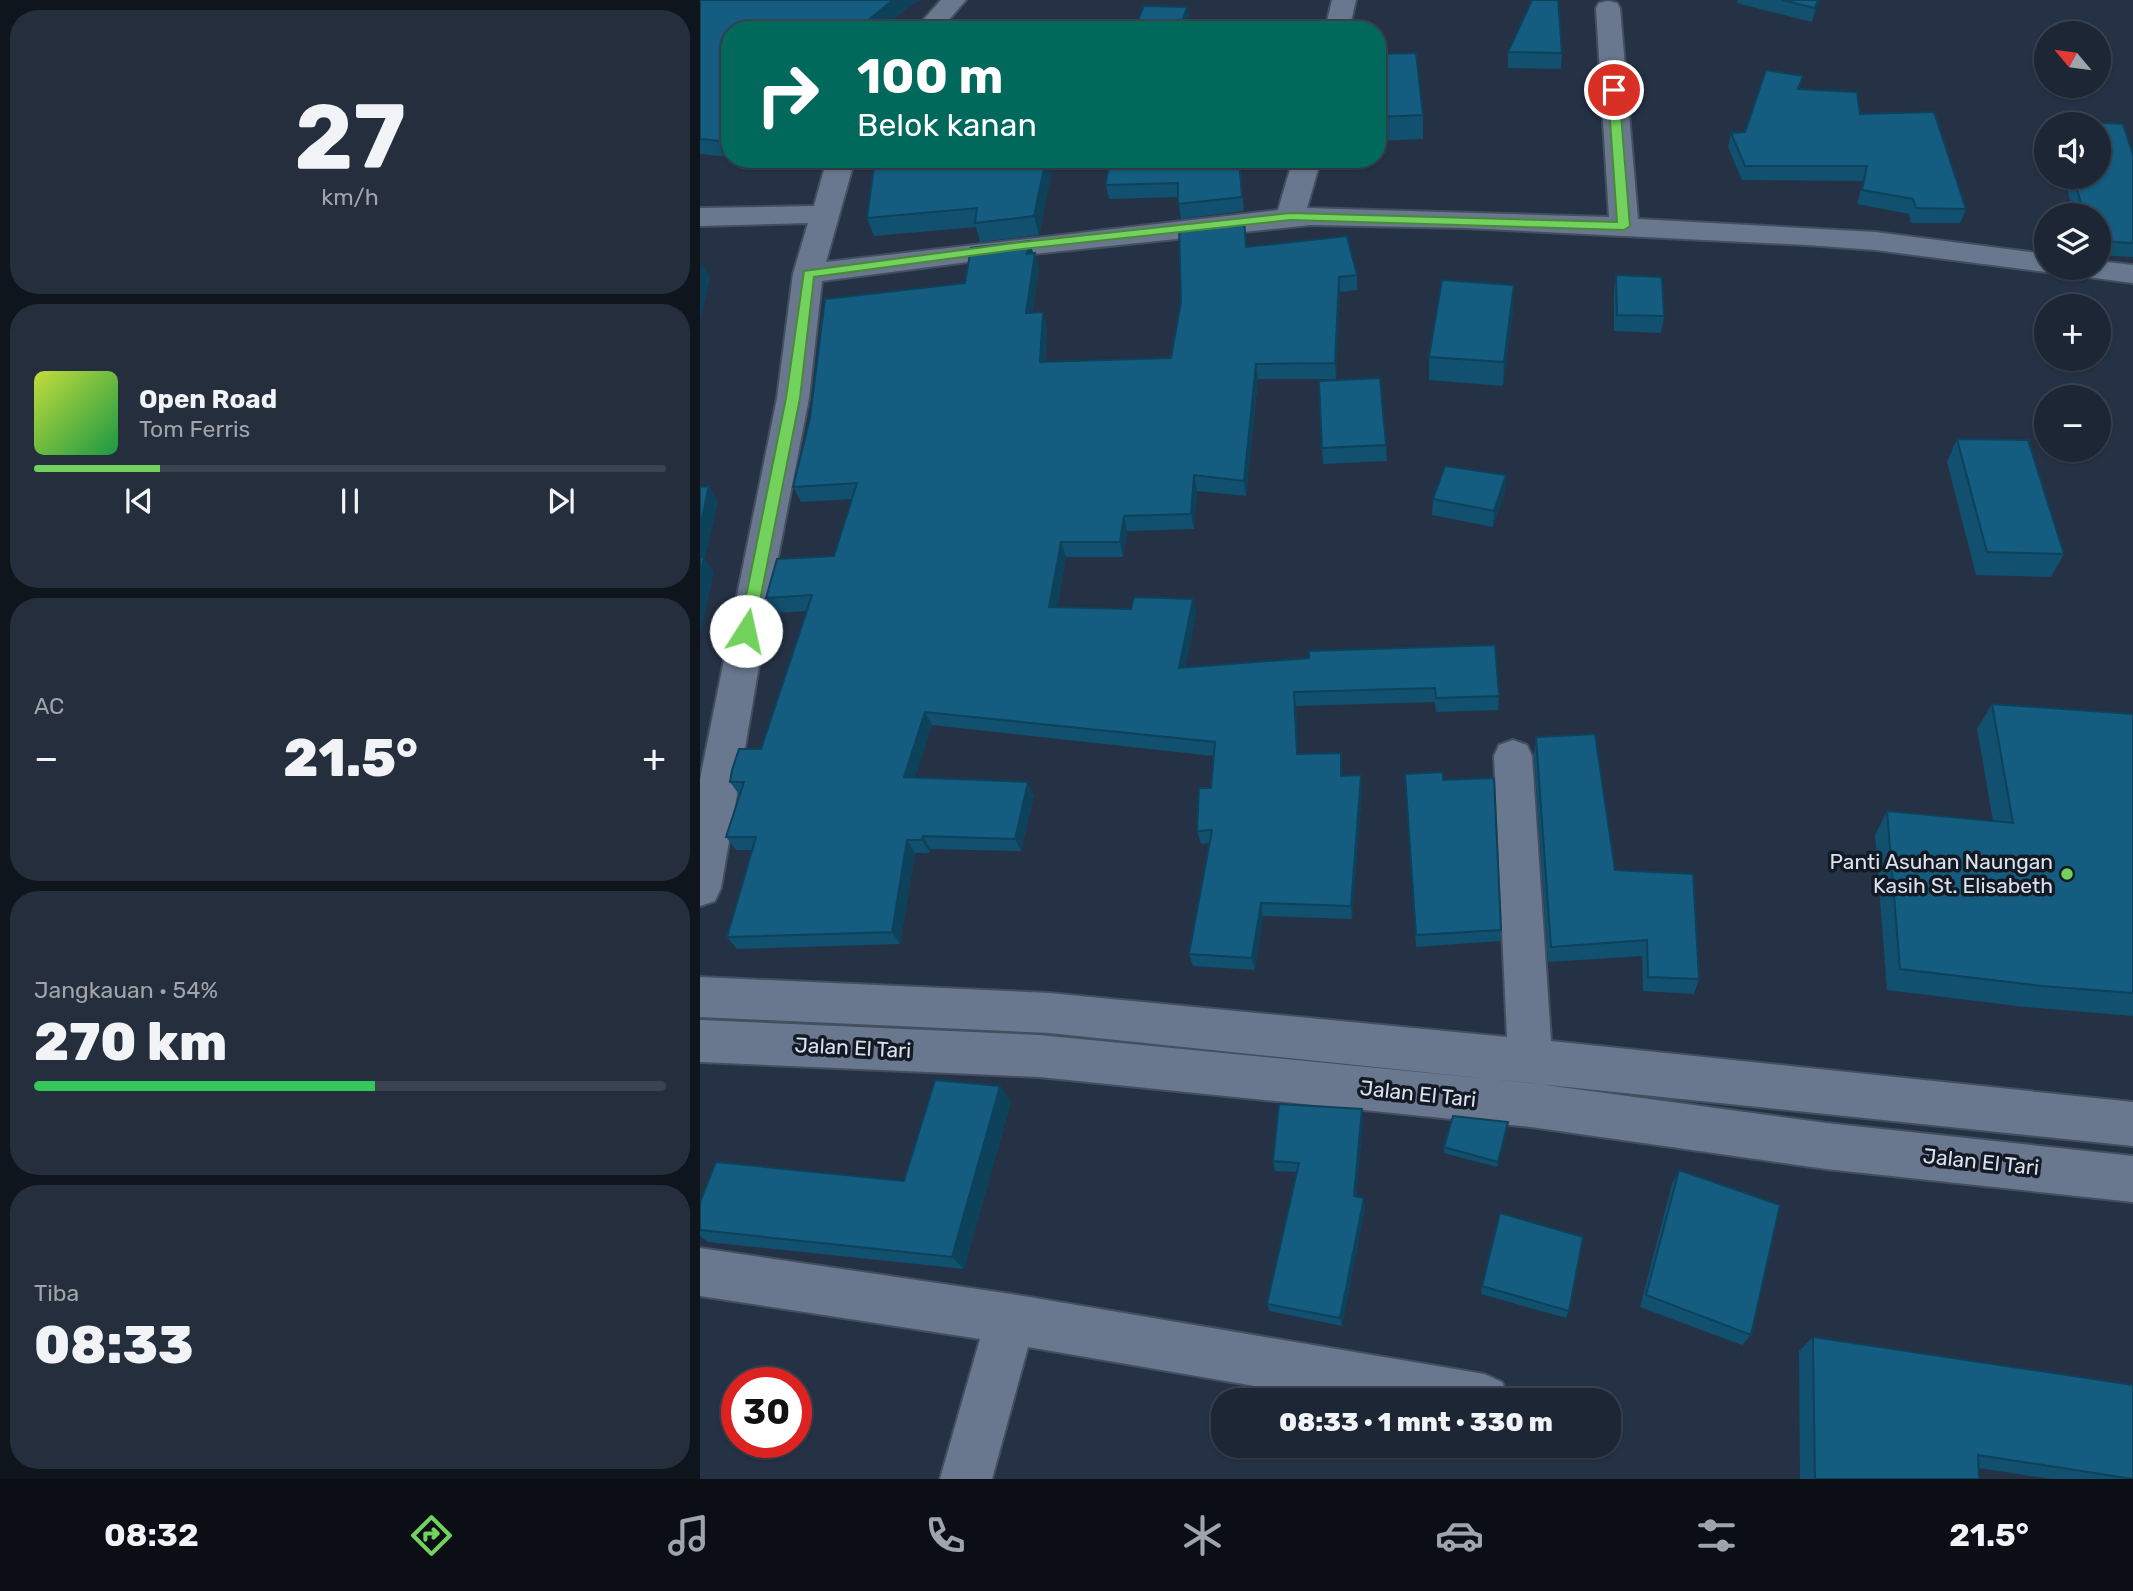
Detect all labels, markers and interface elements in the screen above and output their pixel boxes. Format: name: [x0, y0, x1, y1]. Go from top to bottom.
north arrow: [2034, 21, 2110, 98]
map controls: [2034, 21, 2111, 462]
text: 100 m: [857, 47, 1003, 105]
icon: right: [742, 49, 833, 140]
pin: [1584, 60, 1644, 120]
icon: arrive: [1595, 71, 1633, 109]
text: 27: [294, 83, 406, 191]
text: Belok kanan: [857, 106, 1037, 144]
button: sound: [2034, 112, 2111, 189]
text: km/h: [321, 183, 379, 211]
button: layers: [2034, 203, 2111, 280]
button: +: [2034, 294, 2111, 371]
text: Open Road: [139, 384, 277, 415]
button: −: [2034, 385, 2111, 462]
text: Tom Ferris: [139, 415, 250, 443]
icon: previous: [120, 482, 158, 520]
icon: pause: [331, 482, 369, 520]
icon: next: [542, 482, 580, 520]
position arrow: [709, 594, 783, 668]
text: AC: [34, 692, 64, 720]
text: 21.5°: [283, 727, 418, 789]
text: −: [34, 735, 59, 781]
text: +: [642, 735, 666, 781]
place label: Panti Asuhan Naungan Kasih St. Elisabeth: [1830, 849, 2053, 898]
marker: Panti Asuhan Naungan Kasih St. Elisabeth: [2059, 866, 2075, 882]
text: Jangkauan · 54%: [34, 976, 218, 1004]
text: 270 km: [34, 1011, 227, 1073]
street label: Jalan El Tari: [794, 1032, 912, 1063]
street label: Jalan El Tari: [1359, 1075, 1477, 1112]
street label: Jalan El Tari: [1922, 1143, 2040, 1180]
text: Tiba: [34, 1279, 79, 1307]
text: 08:33: [34, 1314, 194, 1376]
speed limit sign: 30: [721, 1367, 812, 1458]
text: 08:33 · 1 mnt · 330 m: [1279, 1407, 1553, 1438]
icon: directions: [407, 1511, 456, 1560]
icon: music: [664, 1511, 713, 1560]
icon: phone: [921, 1511, 970, 1560]
icon: climate: [1178, 1511, 1227, 1560]
icon: car: [1435, 1511, 1484, 1560]
icon: filters: [1692, 1511, 1741, 1560]
text: 08:32: [104, 1516, 199, 1554]
text: 21.5°: [1949, 1516, 2029, 1554]

